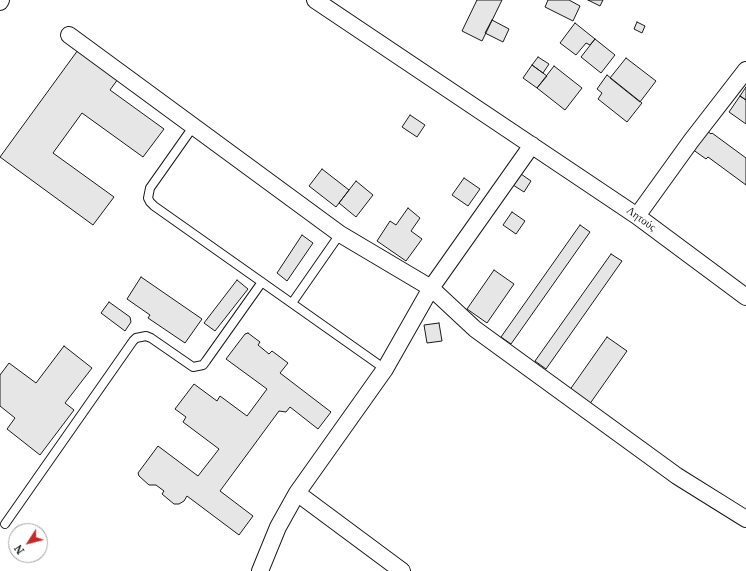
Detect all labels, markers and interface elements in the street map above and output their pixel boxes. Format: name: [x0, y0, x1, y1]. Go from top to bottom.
street label: Λητούς: [624, 204, 658, 234]
north arrow: [8, 523, 48, 563]
text: N: [11, 542, 27, 557]

